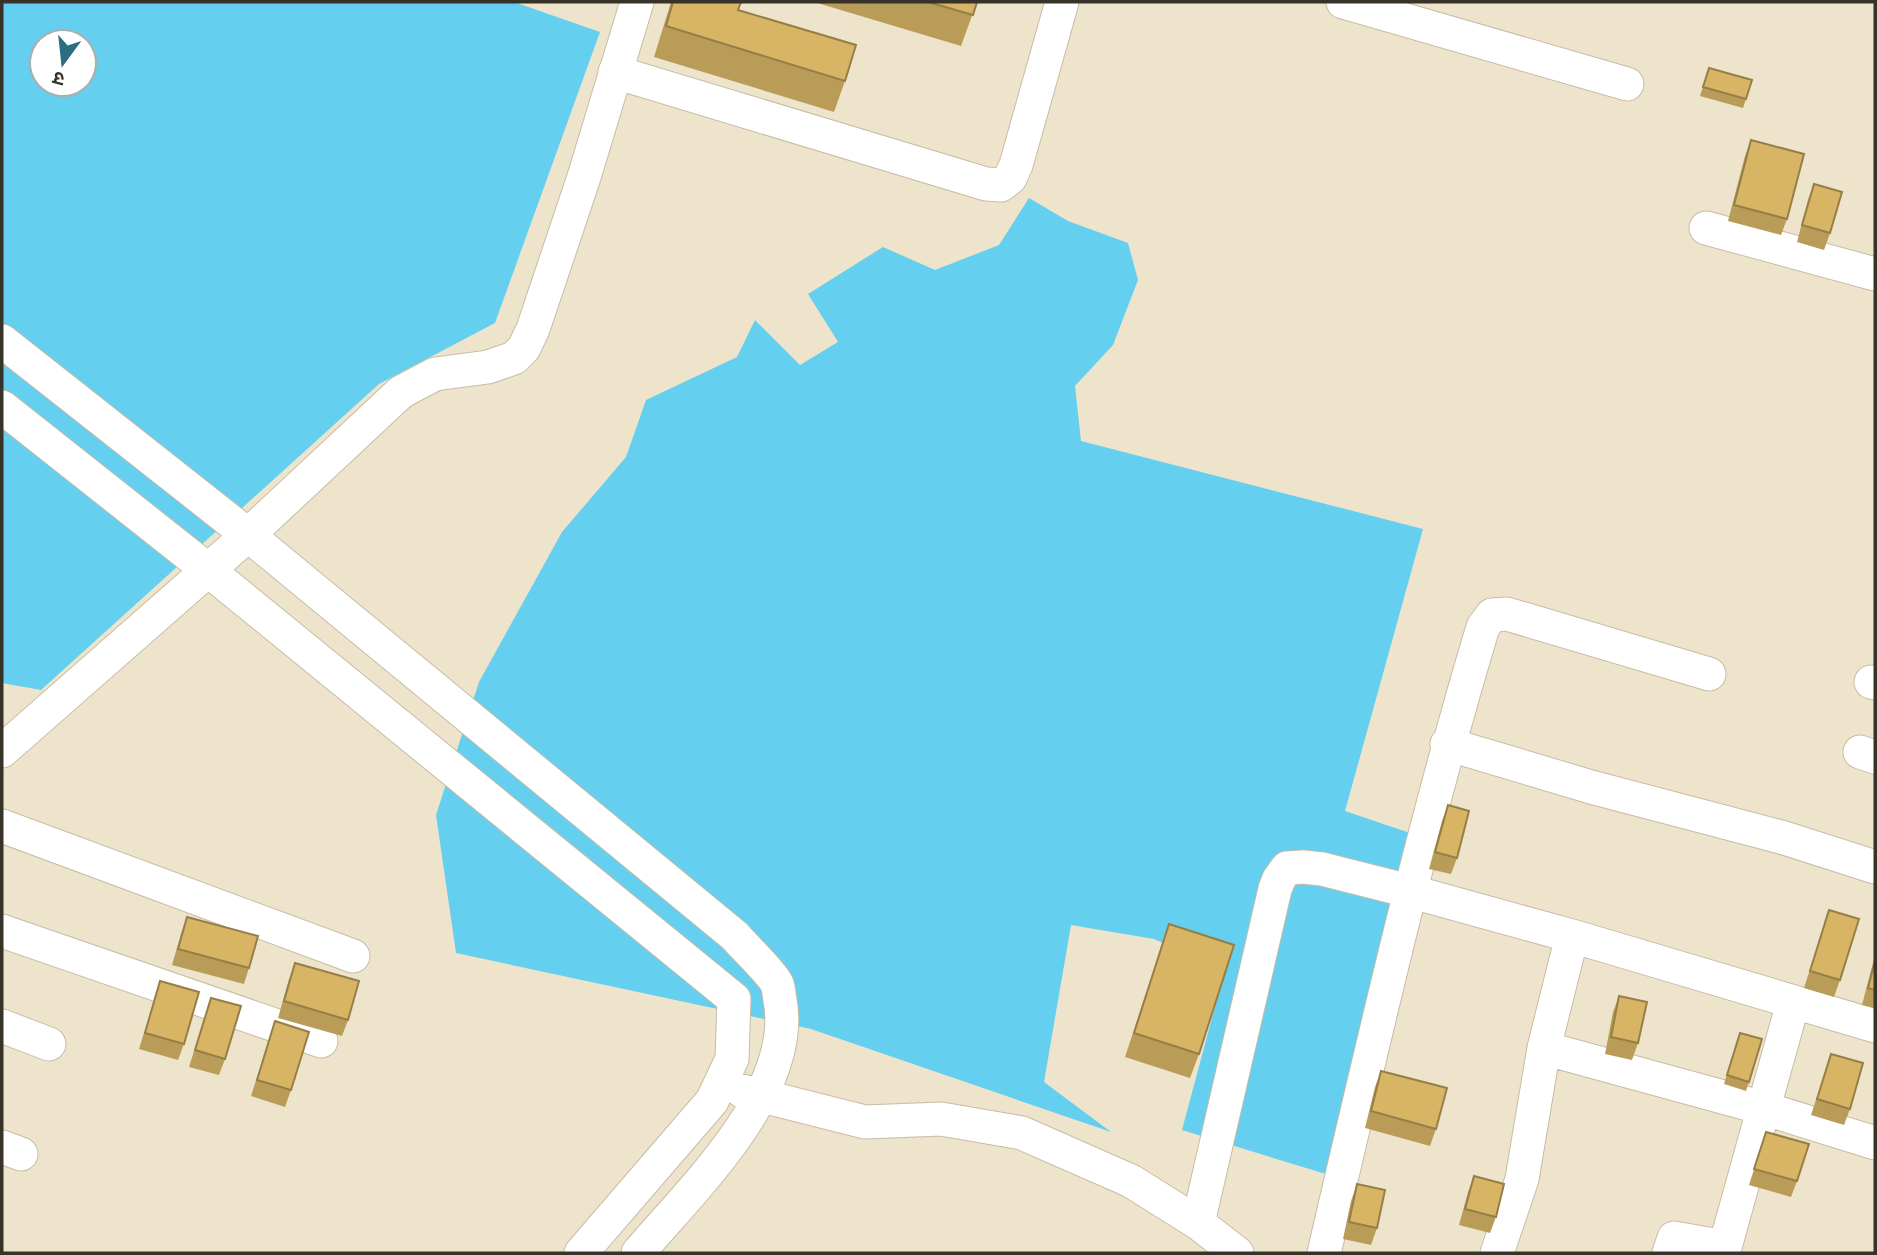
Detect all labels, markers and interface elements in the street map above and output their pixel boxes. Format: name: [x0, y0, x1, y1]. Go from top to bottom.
north arrow: [28, 28, 98, 98]
text: उ: [49, 66, 67, 92]

